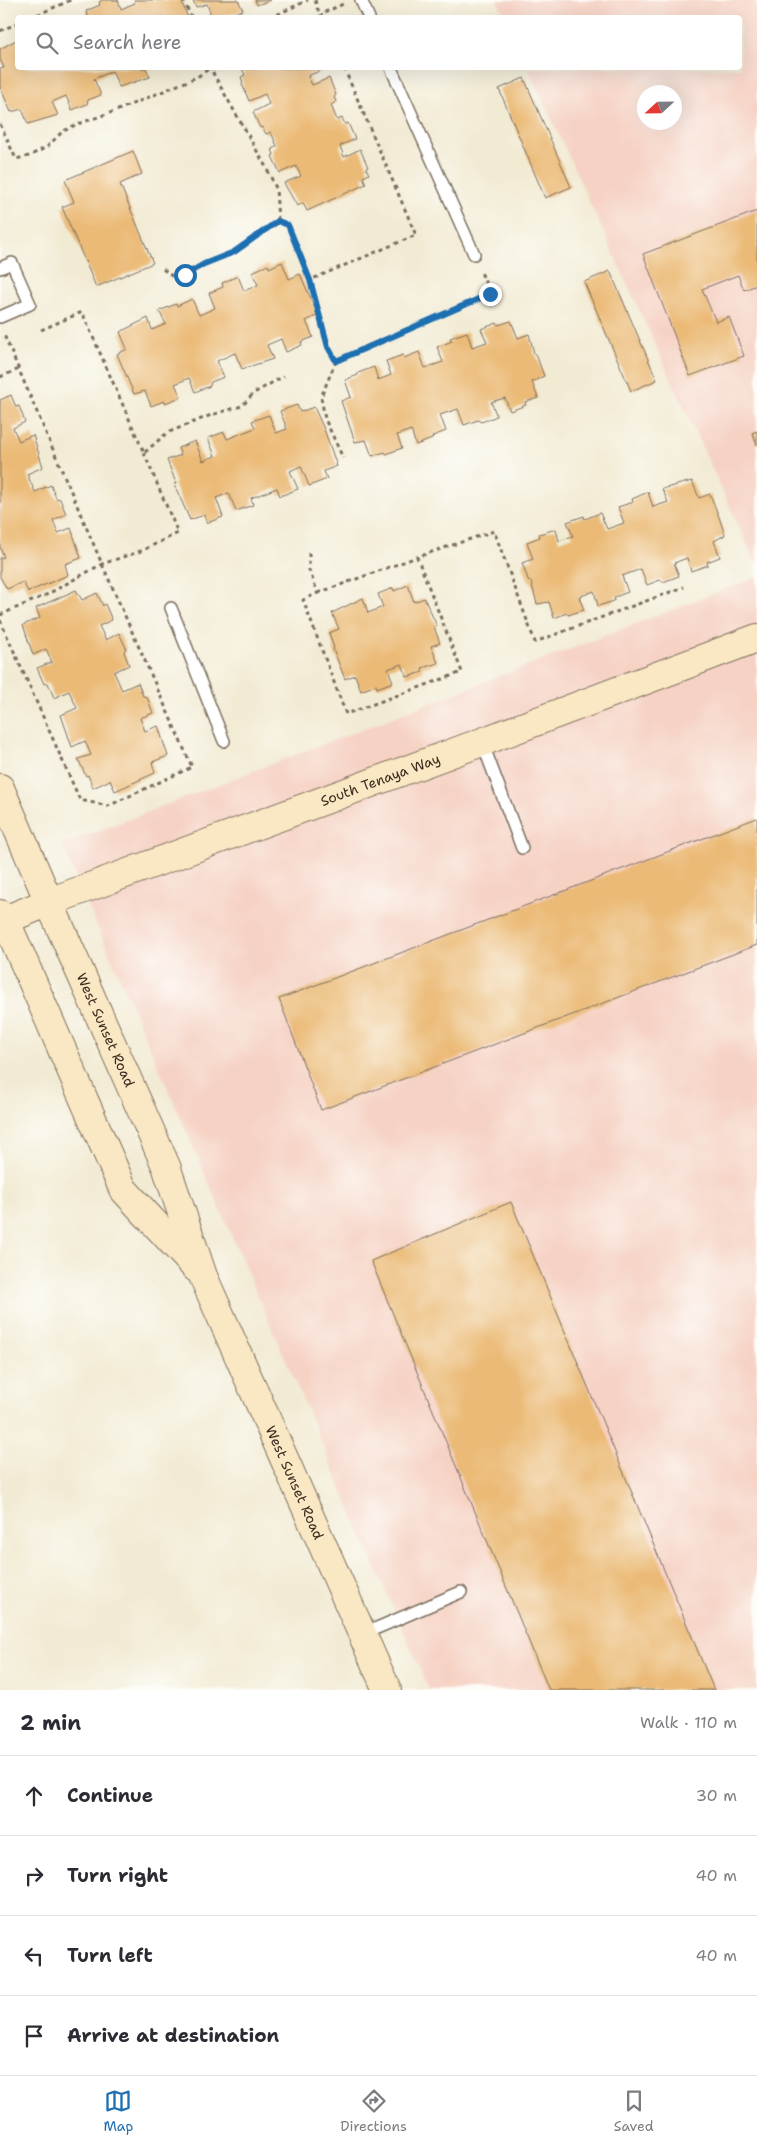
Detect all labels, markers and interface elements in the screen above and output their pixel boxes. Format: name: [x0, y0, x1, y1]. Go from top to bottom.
search box: [15, 15, 742, 70]
icon: search: [33, 29, 61, 57]
text: Search here: [73, 30, 182, 55]
north arrow: [637, 85, 682, 130]
route start: [174, 264, 197, 287]
route end: [479, 283, 502, 306]
street label: South Tenaya Way: [318, 749, 442, 810]
street label: West Sunset Road: [73, 970, 139, 1090]
street label: West Sunset Road: [262, 1423, 328, 1542]
text: 2 min: [20, 1709, 81, 1737]
text: Walk · 110 m: [640, 1712, 737, 1733]
icon: ahead: [20, 1782, 48, 1810]
text: Continue: [67, 1783, 153, 1808]
text: 30 m: [696, 1785, 737, 1806]
icon: right: [20, 1862, 48, 1890]
text: Turn right: [67, 1863, 168, 1888]
text: 40 m: [695, 1865, 737, 1886]
icon: left: [20, 1942, 48, 1970]
text: Turn left: [67, 1943, 153, 1968]
text: 40 m: [695, 1945, 737, 1966]
icon: arrive: [20, 2022, 48, 2050]
text: Arrive at destination: [67, 2023, 279, 2048]
tab: Map: [103, 2087, 133, 2135]
tab: Directions: [340, 2087, 407, 2135]
tab: Saved: [614, 2087, 654, 2135]

